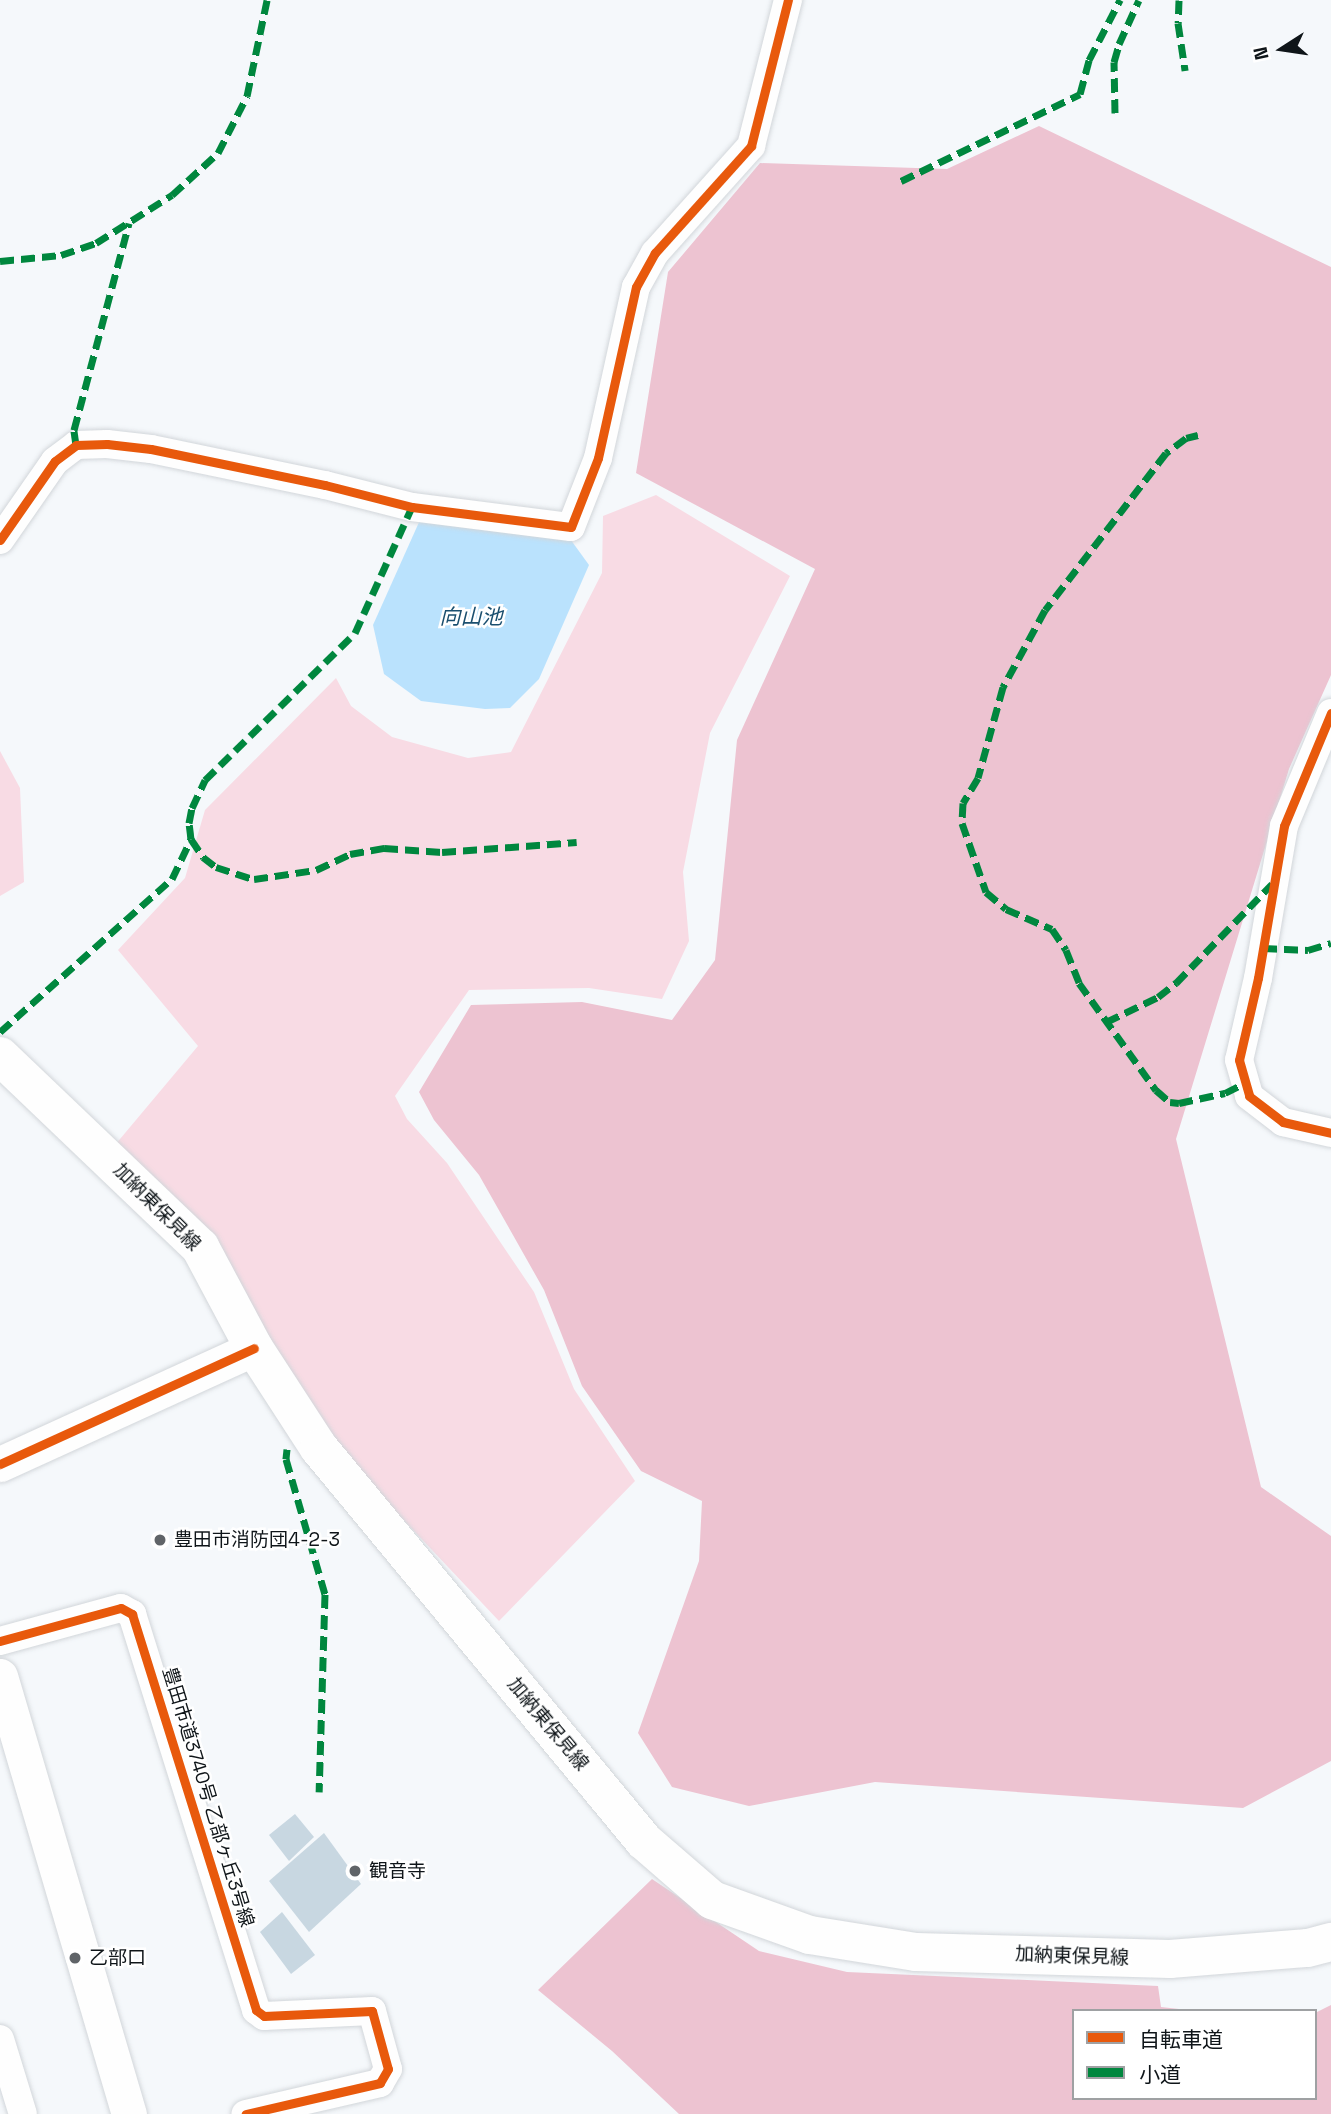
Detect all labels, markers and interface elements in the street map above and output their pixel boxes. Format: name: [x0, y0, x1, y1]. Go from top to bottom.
north arrow: [1247, 14, 1317, 84]
text: N: [1247, 45, 1275, 62]
water label: 向山池: [440, 604, 502, 630]
street label: 加納東保見線: [109, 1159, 205, 1255]
place label: 豊田市消防団4-2-3: [174, 1529, 340, 1551]
marker: 豊田市消防団4-2-3: [152, 1532, 168, 1548]
street label: 豊田市道3740号 乙部ヶ丘3号線: [158, 1664, 258, 1930]
street label: 加納東保見線: [503, 1673, 593, 1775]
place label: 観音寺: [369, 1860, 426, 1882]
marker: 観音寺: [347, 1863, 363, 1879]
street label: 加納東保見線: [1015, 1943, 1129, 1969]
place label: 乙部口: [89, 1947, 146, 1969]
marker: 乙部口: [67, 1950, 83, 1966]
legend: [1072, 2009, 1317, 2100]
text: 自転車道: [1139, 2026, 1223, 2053]
text: 小道: [1139, 2061, 1181, 2088]

